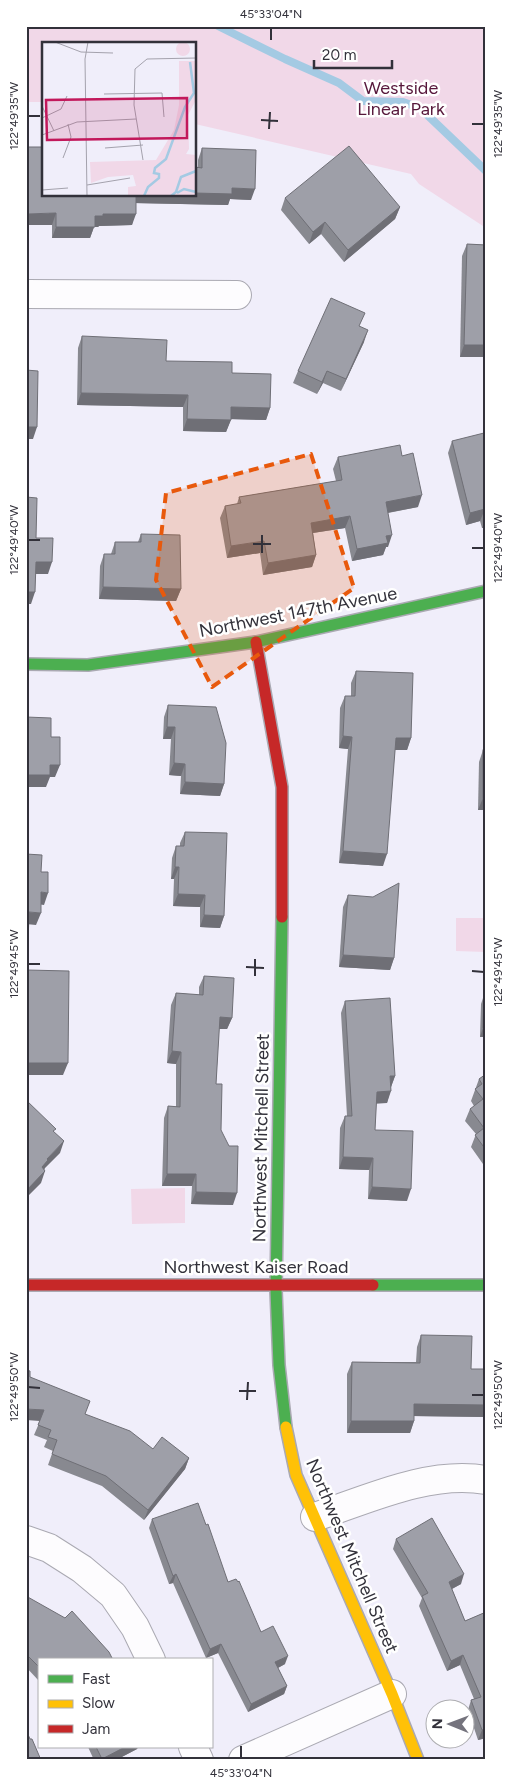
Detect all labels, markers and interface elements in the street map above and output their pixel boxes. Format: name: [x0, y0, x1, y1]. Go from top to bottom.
text: 45°33'04"N: [240, 7, 302, 21]
scale bar: [314, 38, 392, 70]
inset map: [42, 42, 196, 196]
text: 20 m: [322, 46, 356, 64]
park label: Westside Linear Park: [357, 77, 445, 120]
text: 122°49'35"W: [7, 81, 21, 150]
text: 122°49'35"W: [491, 89, 505, 158]
text: 122°49'40"W: [7, 505, 21, 575]
text: 122°49'40"W: [491, 513, 505, 583]
street label: Northwest 147th Avenue: [197, 582, 399, 642]
text: 122°49'45"W: [7, 929, 21, 999]
text: 122°49'45"W: [491, 937, 505, 1007]
street label: Northwest Mitchell Street: [248, 1033, 274, 1243]
street label: Northwest Kaiser Road: [164, 1256, 348, 1278]
text: 122°49'50"W: [7, 1352, 21, 1422]
text: 122°49'50"W: [491, 1360, 505, 1430]
street label: Northwest Mitchell Street: [301, 1455, 403, 1657]
legend: [38, 1658, 212, 1748]
text: Fast: [82, 1670, 111, 1688]
text: Slow: [82, 1694, 115, 1712]
north arrow: [424, 1698, 474, 1748]
text: N: [429, 1718, 446, 1729]
text: Jam: [82, 1720, 110, 1738]
text: 45°33'04"N: [210, 1766, 272, 1780]

